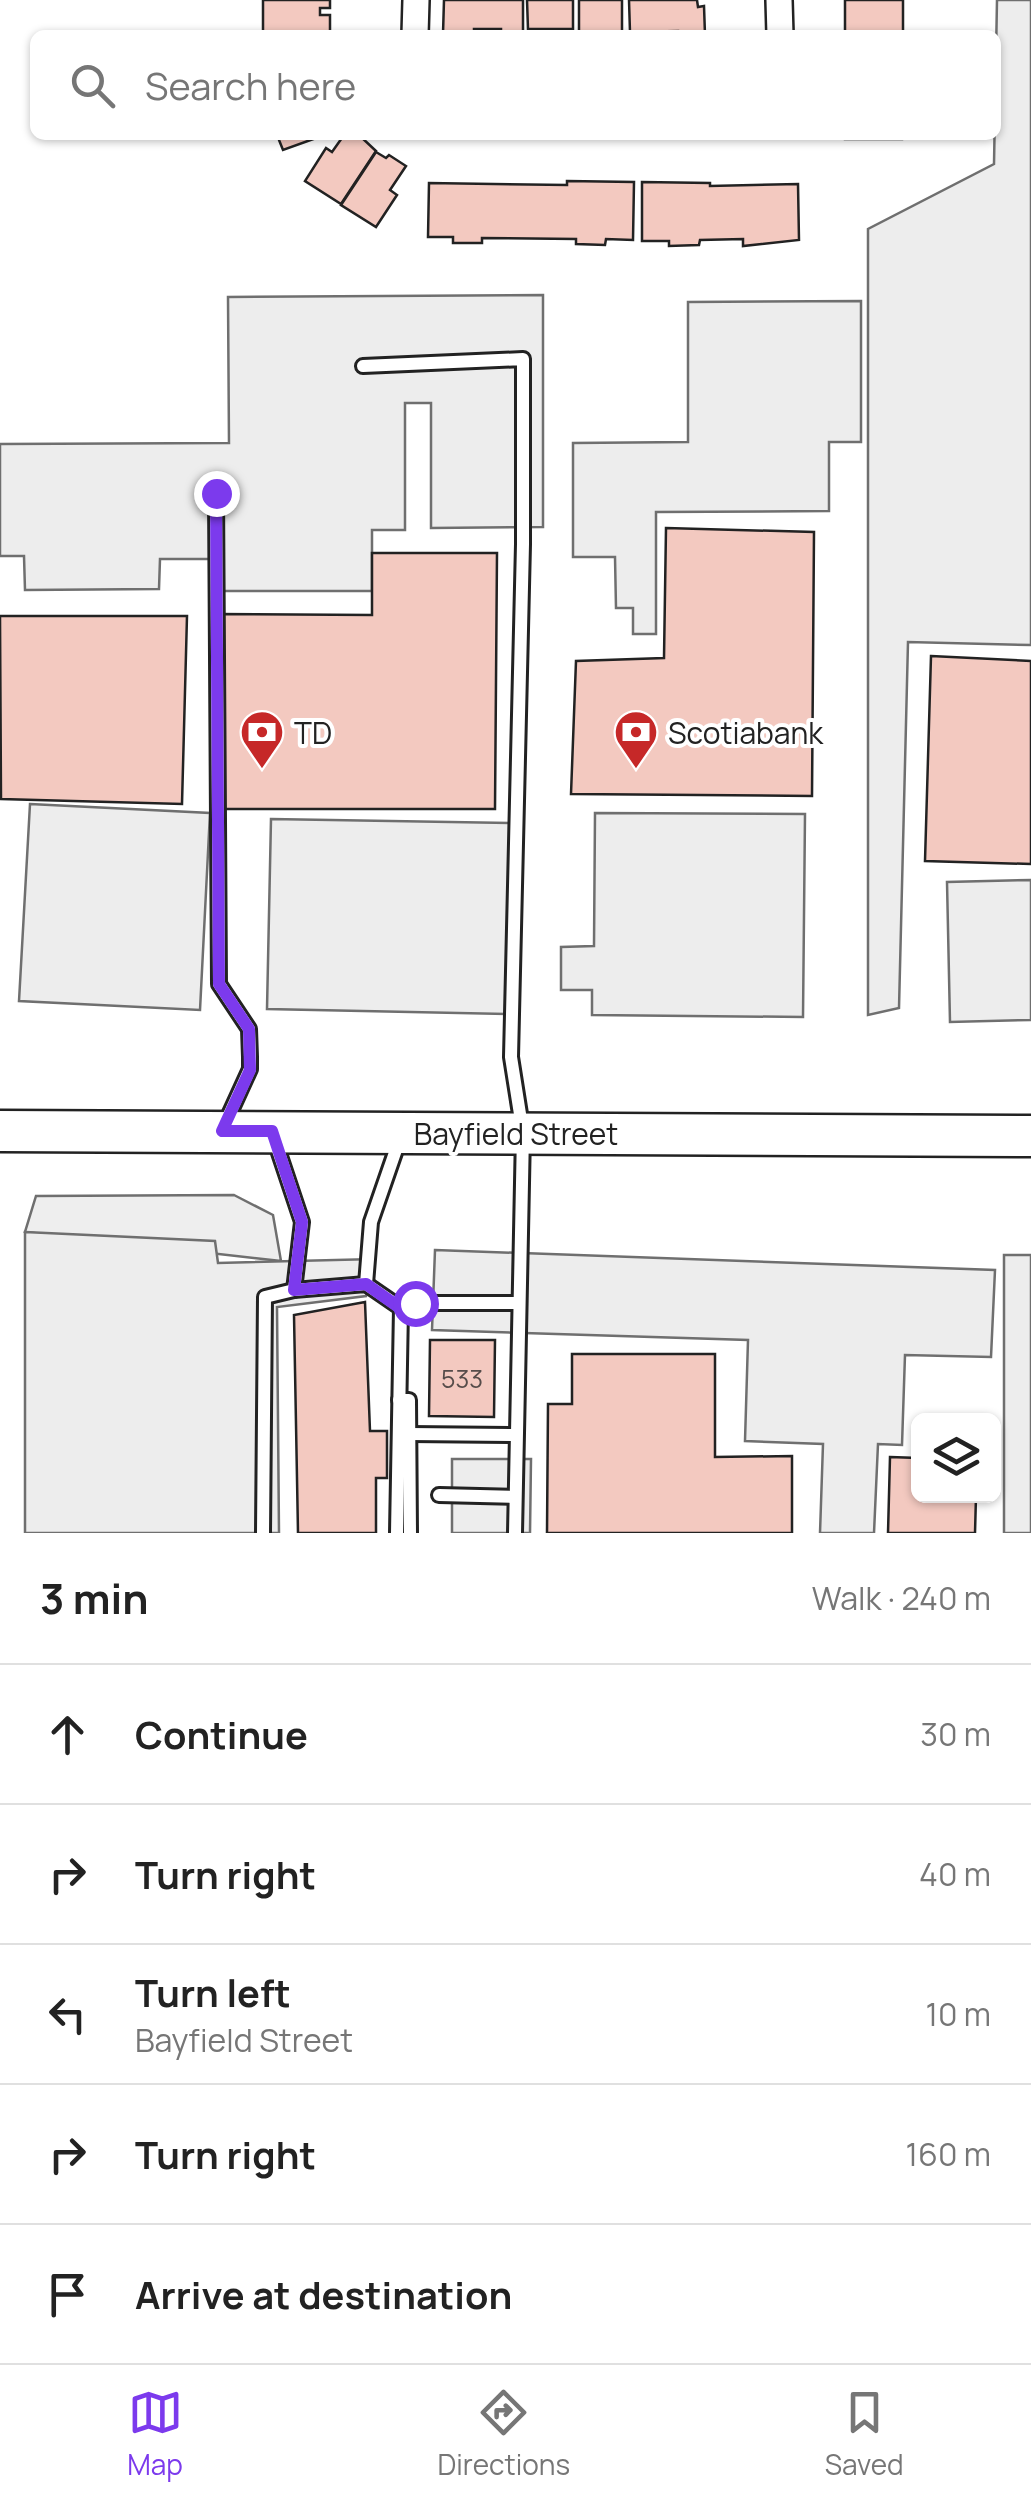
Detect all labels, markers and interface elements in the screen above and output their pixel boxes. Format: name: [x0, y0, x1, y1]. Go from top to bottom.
search box: [30, 30, 1001, 140]
icon: search: [65, 58, 120, 113]
text: Search here: [145, 59, 356, 111]
route end: [194, 471, 240, 517]
bank icon: TD: [239, 709, 285, 770]
bank icon: Scotiabank: [613, 709, 659, 770]
place label: TD: [294, 712, 332, 753]
place label: Scotiabank: [668, 712, 824, 753]
street label: Bayfield Street: [414, 1113, 618, 1154]
route start: [393, 1281, 439, 1327]
house number: 533: [441, 1361, 483, 1396]
map controls: [911, 1413, 1001, 1503]
button: layers: [911, 1413, 1001, 1503]
text: 3 min: [40, 1569, 149, 1627]
text: Walk · 240 m: [812, 1576, 991, 1620]
icon: ahead: [40, 1707, 95, 1762]
text: Continue: [135, 1708, 308, 1760]
text: 30 m: [920, 1712, 991, 1756]
icon: right: [40, 1847, 95, 1902]
text: Turn right: [135, 1848, 316, 1900]
text: 40 m: [919, 1852, 991, 1896]
text: Turn left: [135, 1966, 291, 2018]
icon: left: [40, 1987, 95, 2042]
text: 10 m: [925, 1992, 991, 2036]
text: Bayfield Street: [135, 2018, 353, 2062]
icon: right: [40, 2127, 95, 2182]
text: Turn right: [135, 2128, 316, 2180]
text: 160 m: [906, 2132, 991, 2176]
icon: arrive: [40, 2267, 95, 2322]
text: Arrive at destination: [135, 2268, 512, 2320]
tab: Map: [127, 2385, 183, 2483]
tab: Directions: [438, 2385, 570, 2483]
tab: Saved: [825, 2385, 904, 2483]

